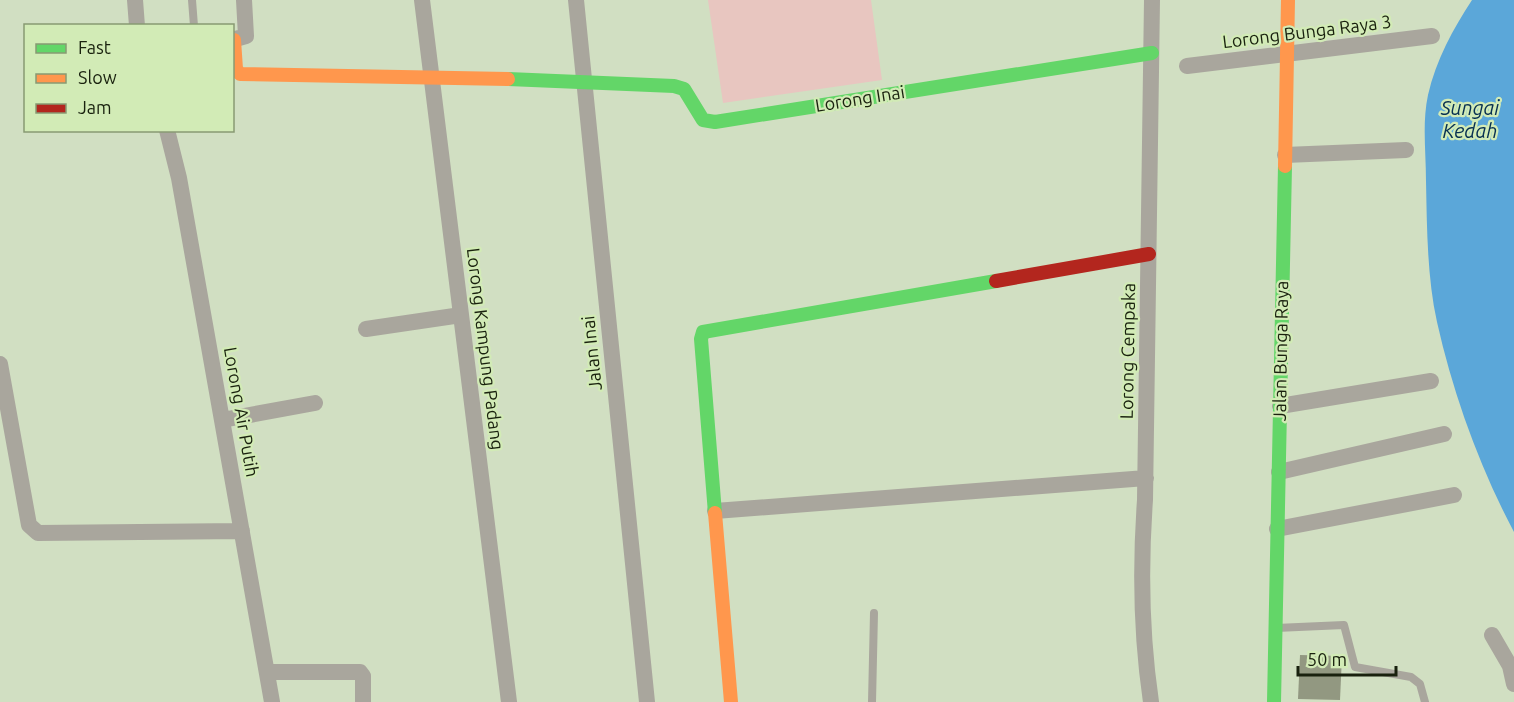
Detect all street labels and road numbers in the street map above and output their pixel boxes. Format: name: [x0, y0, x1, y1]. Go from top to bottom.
street label: Lorong Bunga Raya 3: [1221, 11, 1393, 51]
street label: Lorong Inai: [814, 81, 906, 115]
street label: Lorong Kampung Padang: [464, 247, 508, 451]
street label: Jalan Bunga Raya: [1269, 281, 1291, 421]
street label: Lorong Cempaka: [1116, 283, 1138, 419]
street label: Jalan Inai: [577, 315, 605, 391]
street label: Lorong Air Putih: [221, 345, 263, 478]

